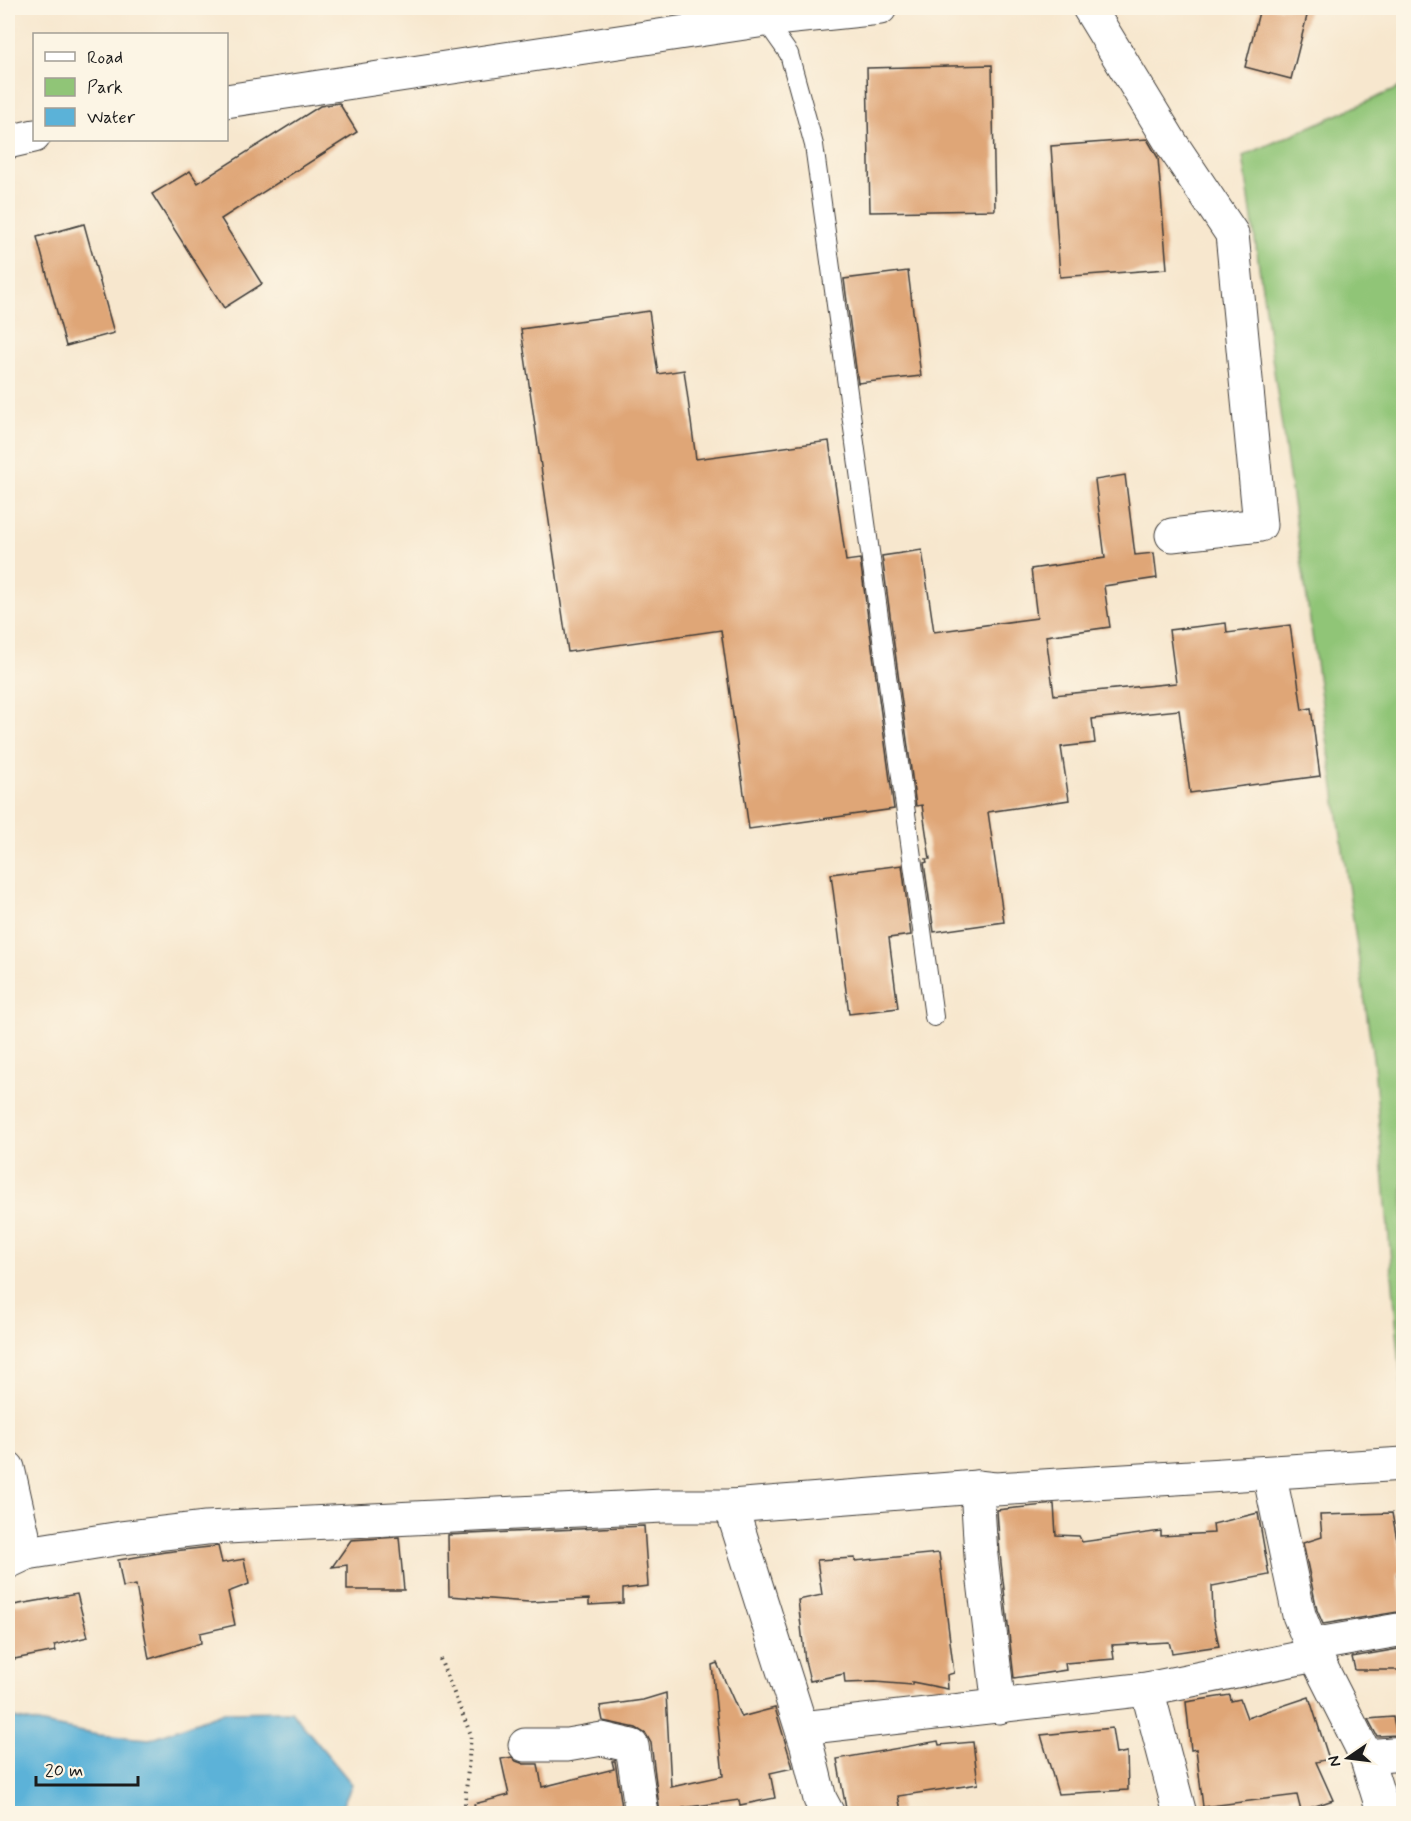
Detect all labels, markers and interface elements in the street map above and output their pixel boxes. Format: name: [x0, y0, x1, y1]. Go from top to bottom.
legend: [33, 33, 228, 141]
text: Road: [87, 46, 123, 70]
text: Park: [87, 76, 123, 100]
text: Water: [87, 106, 136, 130]
north arrow: [1318, 1728, 1378, 1788]
scale bar: [36, 1749, 138, 1787]
text: N: [1323, 1754, 1346, 1769]
text: 20 m: [45, 1759, 83, 1783]

